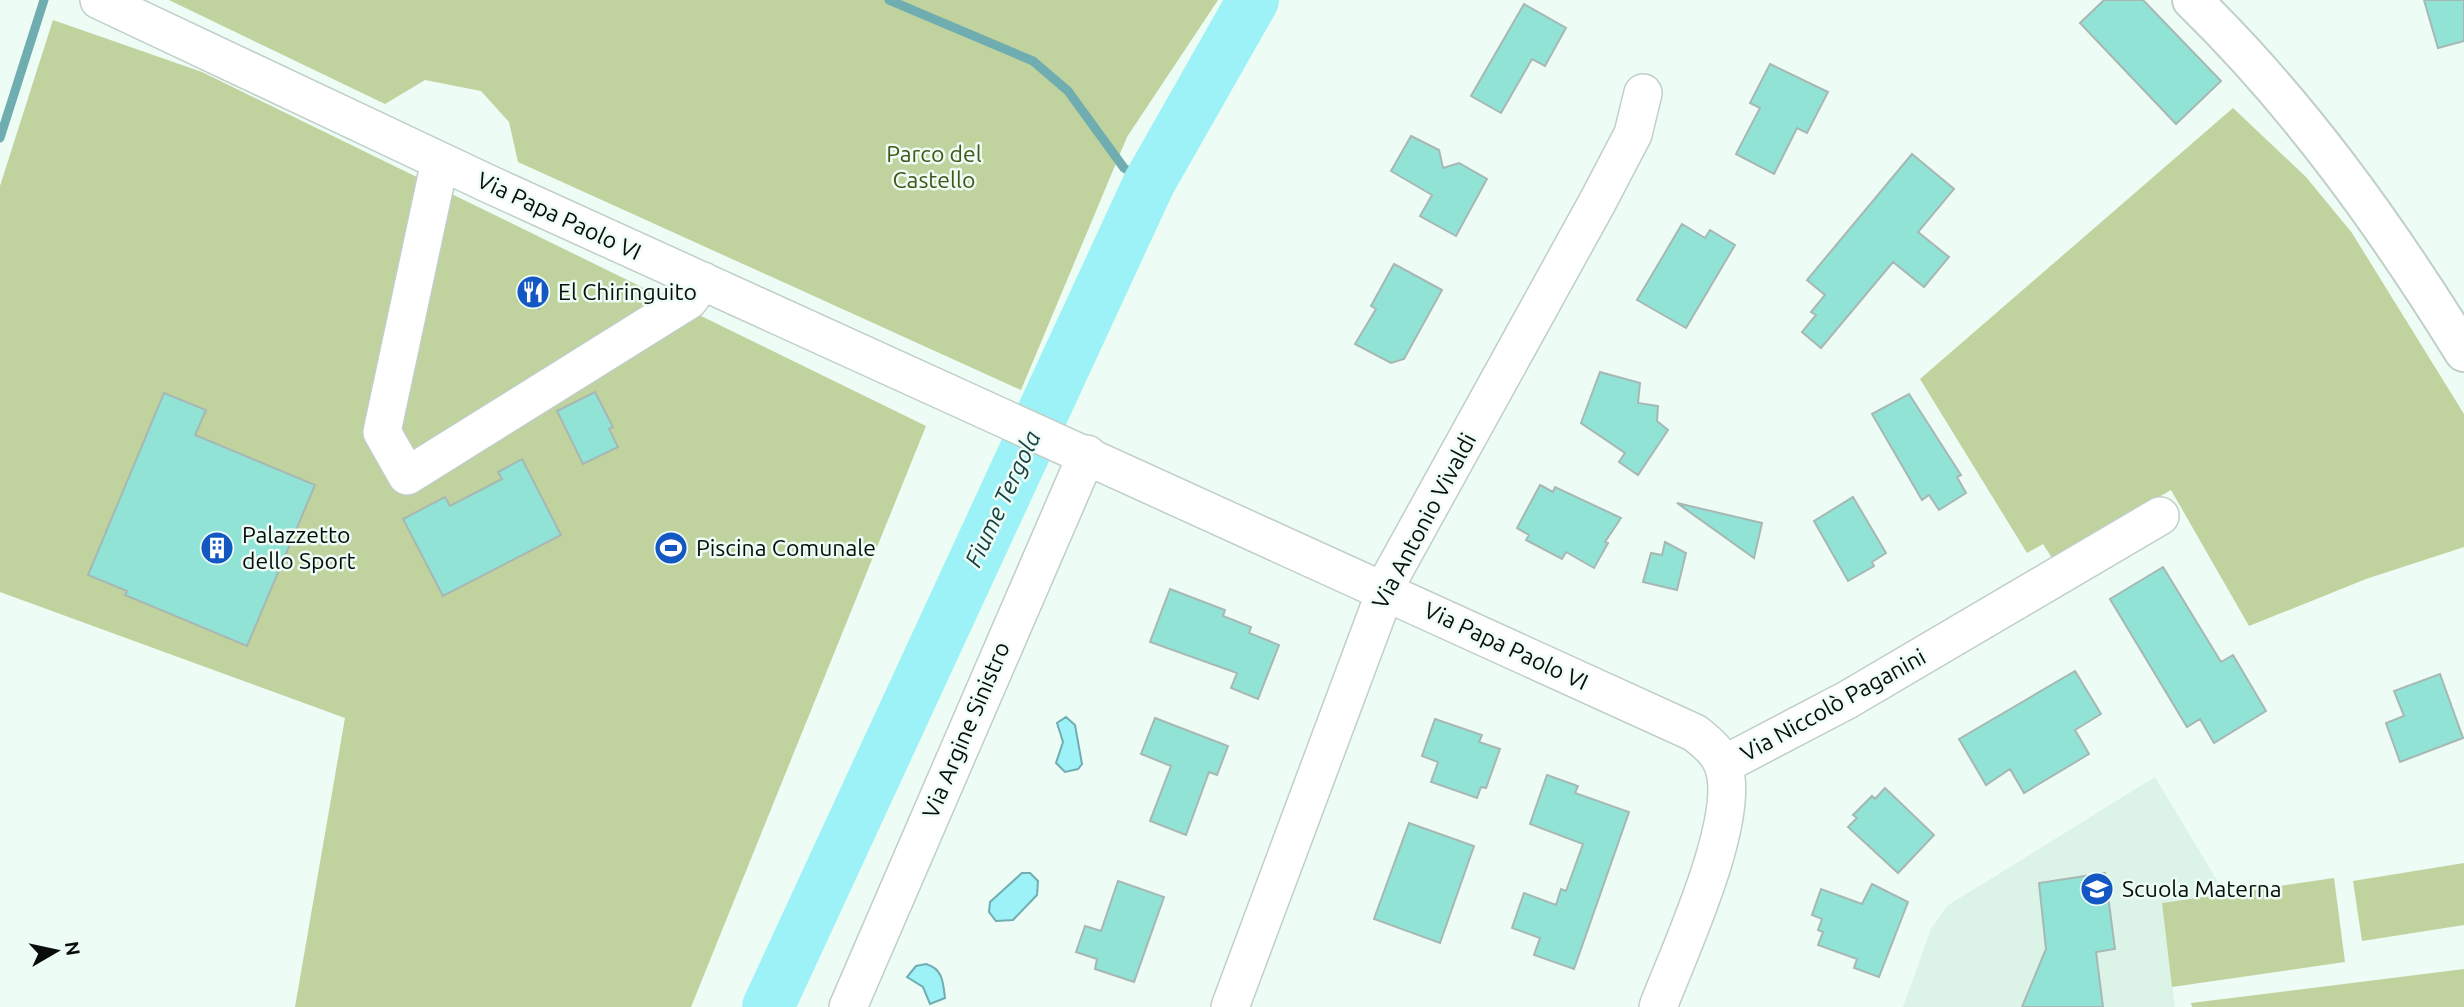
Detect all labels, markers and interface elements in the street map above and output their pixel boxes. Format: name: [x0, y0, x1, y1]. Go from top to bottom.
park label: Parco del Castello: [886, 141, 982, 192]
street label: Via Papa Paolo VI: [473, 167, 645, 264]
restaurant icon: El Chiringuito: [514, 273, 552, 311]
place label: El Chiringuito: [558, 279, 697, 304]
water label: Fiume Tergola: [959, 426, 1046, 571]
street label: Via Antonio Vivaldi: [1367, 429, 1480, 613]
place label: Palazzetto dello Sport: [242, 522, 356, 573]
building icon: Palazzetto dello Sport: [198, 529, 236, 567]
sports icon: Piscina Comunale: [652, 529, 690, 567]
place label: Piscina Comunale: [696, 535, 876, 560]
street label: Via Papa Paolo VI: [1420, 597, 1592, 694]
street label: Via Argine Sinistro: [917, 638, 1014, 822]
street label: Via Niccolò Paganini: [1736, 643, 1929, 766]
school or university icon: Scuola Materna: [2078, 870, 2116, 908]
place label: Scuola Materna: [2122, 876, 2282, 901]
north arrow: [21, 916, 91, 986]
text: N: [61, 940, 85, 957]

